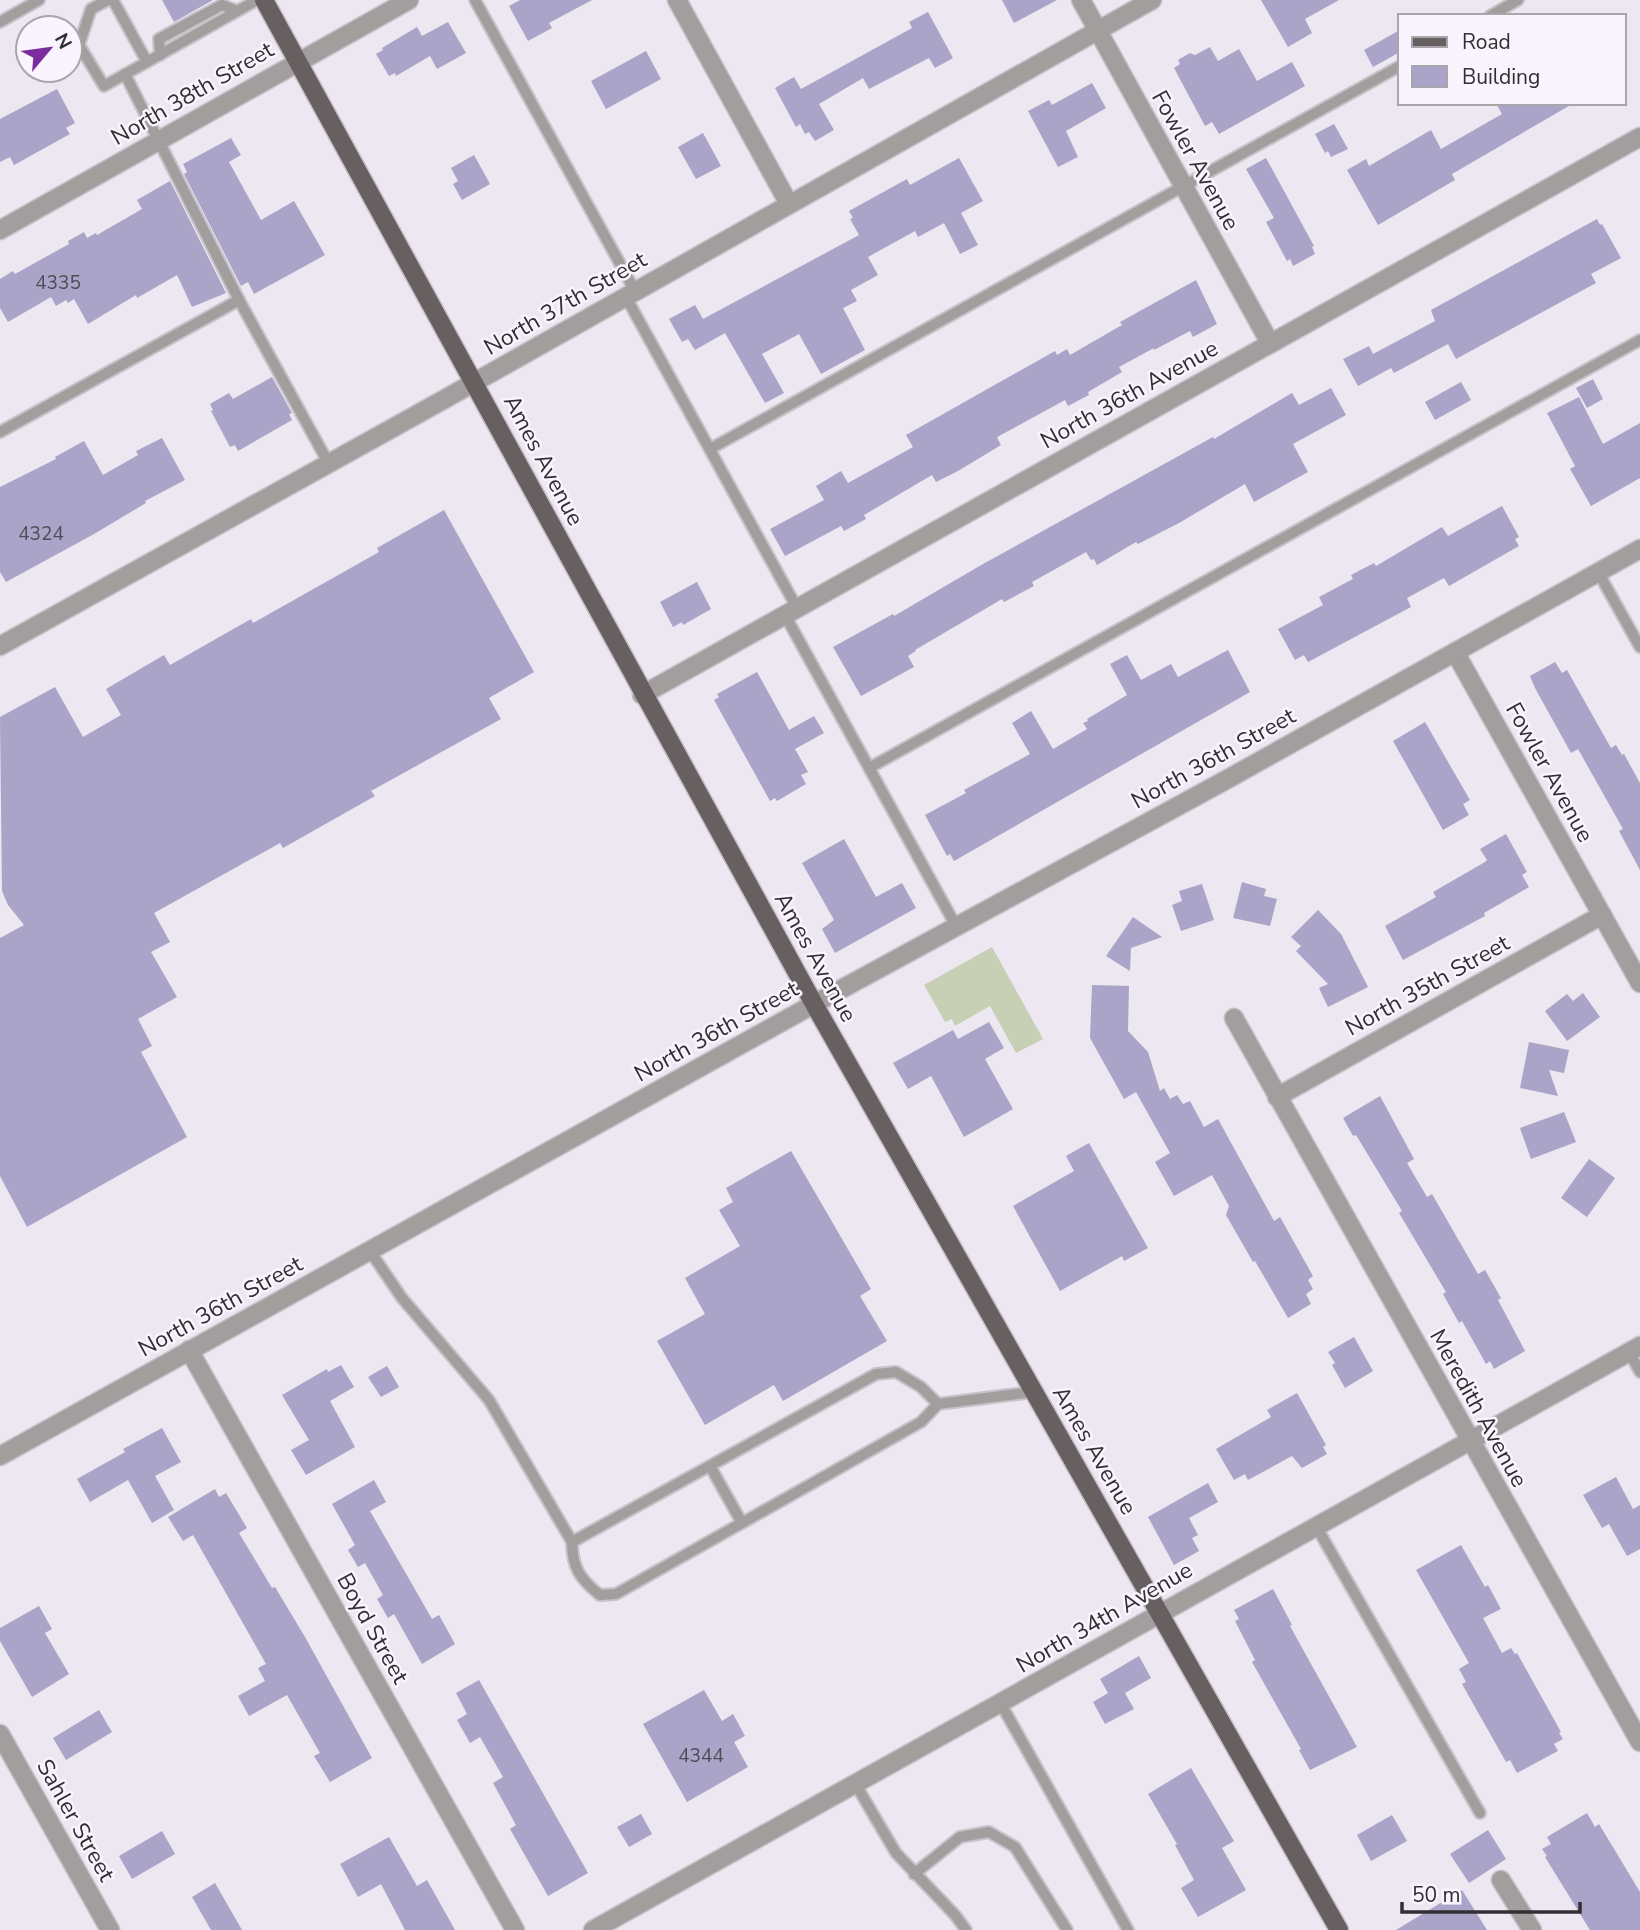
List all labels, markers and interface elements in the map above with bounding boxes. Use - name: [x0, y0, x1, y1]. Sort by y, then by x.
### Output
- north arrow: [14, 14, 84, 84]
- legend: [1398, 14, 1626, 105]
- text: Road: [1462, 28, 1511, 56]
- text: N: [48, 29, 78, 54]
- street label: North 38th Street: [105, 34, 280, 153]
- text: Building: [1462, 63, 1540, 91]
- street label: Fowler Avenue: [1144, 85, 1247, 236]
- street label: North 37th Street: [478, 244, 653, 363]
- house number: 4335: [35, 270, 81, 296]
- street label: North 36th Avenue: [1035, 333, 1224, 456]
- street label: Ames Avenue: [496, 389, 591, 531]
- house number: 4324: [18, 521, 64, 547]
- street label: Fowler Avenue: [1498, 697, 1601, 848]
- street label: North 36th Street: [1126, 700, 1302, 816]
- street label: Ames Avenue: [767, 887, 864, 1028]
- street label: North 35th Street: [1340, 927, 1516, 1043]
- street label: North 36th Street: [629, 973, 805, 1089]
- street label: North 36th Street: [133, 1248, 309, 1364]
- street label: Meredith Avenue: [1422, 1324, 1535, 1493]
- street label: Ames Avenue: [1045, 1380, 1144, 1520]
- street label: North 34th Avenue: [1011, 1554, 1198, 1681]
- street label: Boyd Street: [329, 1567, 416, 1690]
- house number: 4344: [678, 1743, 724, 1769]
- street label: Sahler Street: [29, 1754, 122, 1888]
- scale bar: [1402, 1870, 1580, 1914]
- text: 50 m: [1412, 1881, 1461, 1909]

